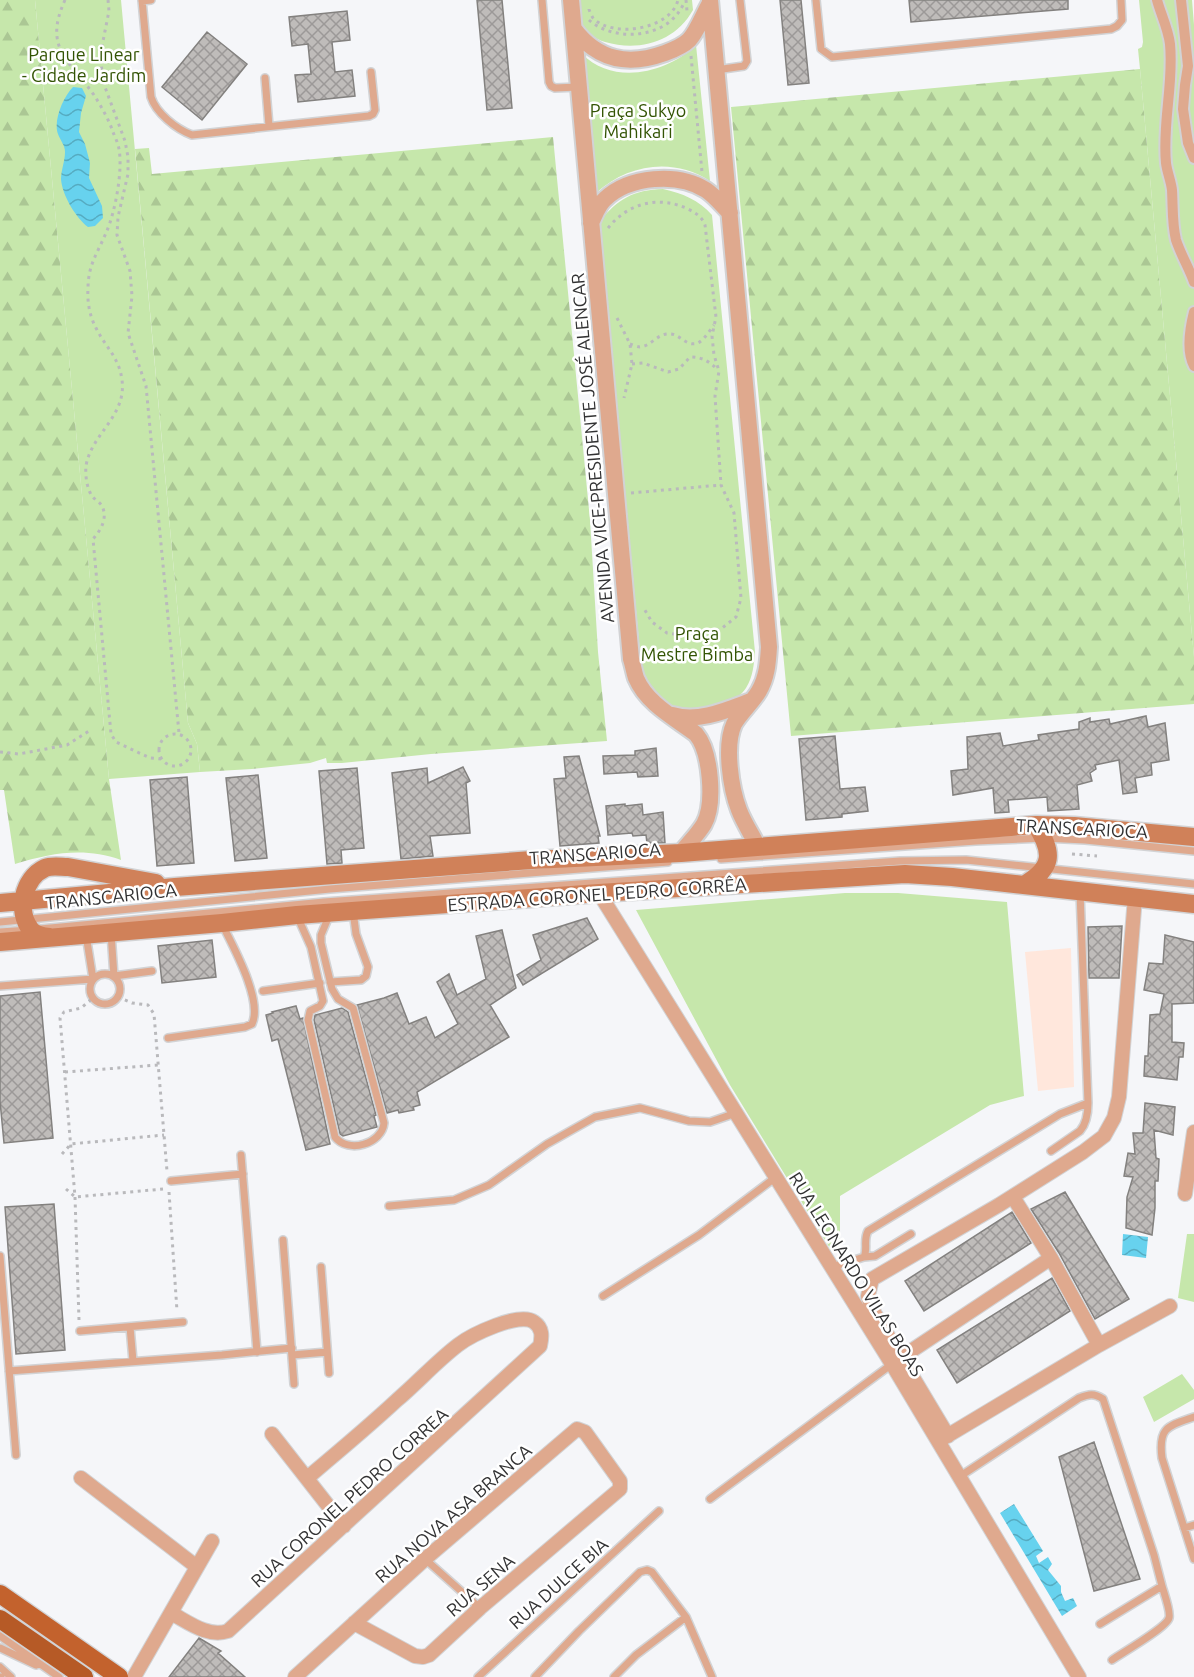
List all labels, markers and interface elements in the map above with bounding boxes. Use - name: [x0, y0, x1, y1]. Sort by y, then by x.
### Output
- park label: Parque Linear - Cidade Jardim: [22, 44, 146, 85]
- park label: Praça Sukyo Mahikari: [590, 100, 686, 141]
- street label: AVENIDA VICE-PRESIDENTE JOSÉ ALENCAR: [566, 272, 617, 624]
- park label: Praça Mestre Bimba: [641, 623, 753, 664]
- street label: TRANSCARIOCA: [1016, 815, 1149, 841]
- street label: TRANSCARIOCA: [529, 838, 662, 868]
- street label: ESTRADA CORONEL PEDRO CORRÊA: [447, 873, 747, 914]
- street label: TRANSCARIOCA: [44, 879, 178, 913]
- street label: RUA LEONARDO VILAS BOAS: [786, 1168, 928, 1380]
- street label: RUA CORONEL PEDRO CORREA: [247, 1403, 452, 1591]
- street label: RUA NOVA ASA BRANCA: [371, 1440, 535, 1586]
- street label: RUA DULCE BIA: [505, 1533, 612, 1633]
- street label: RUA SENA: [442, 1550, 518, 1620]

